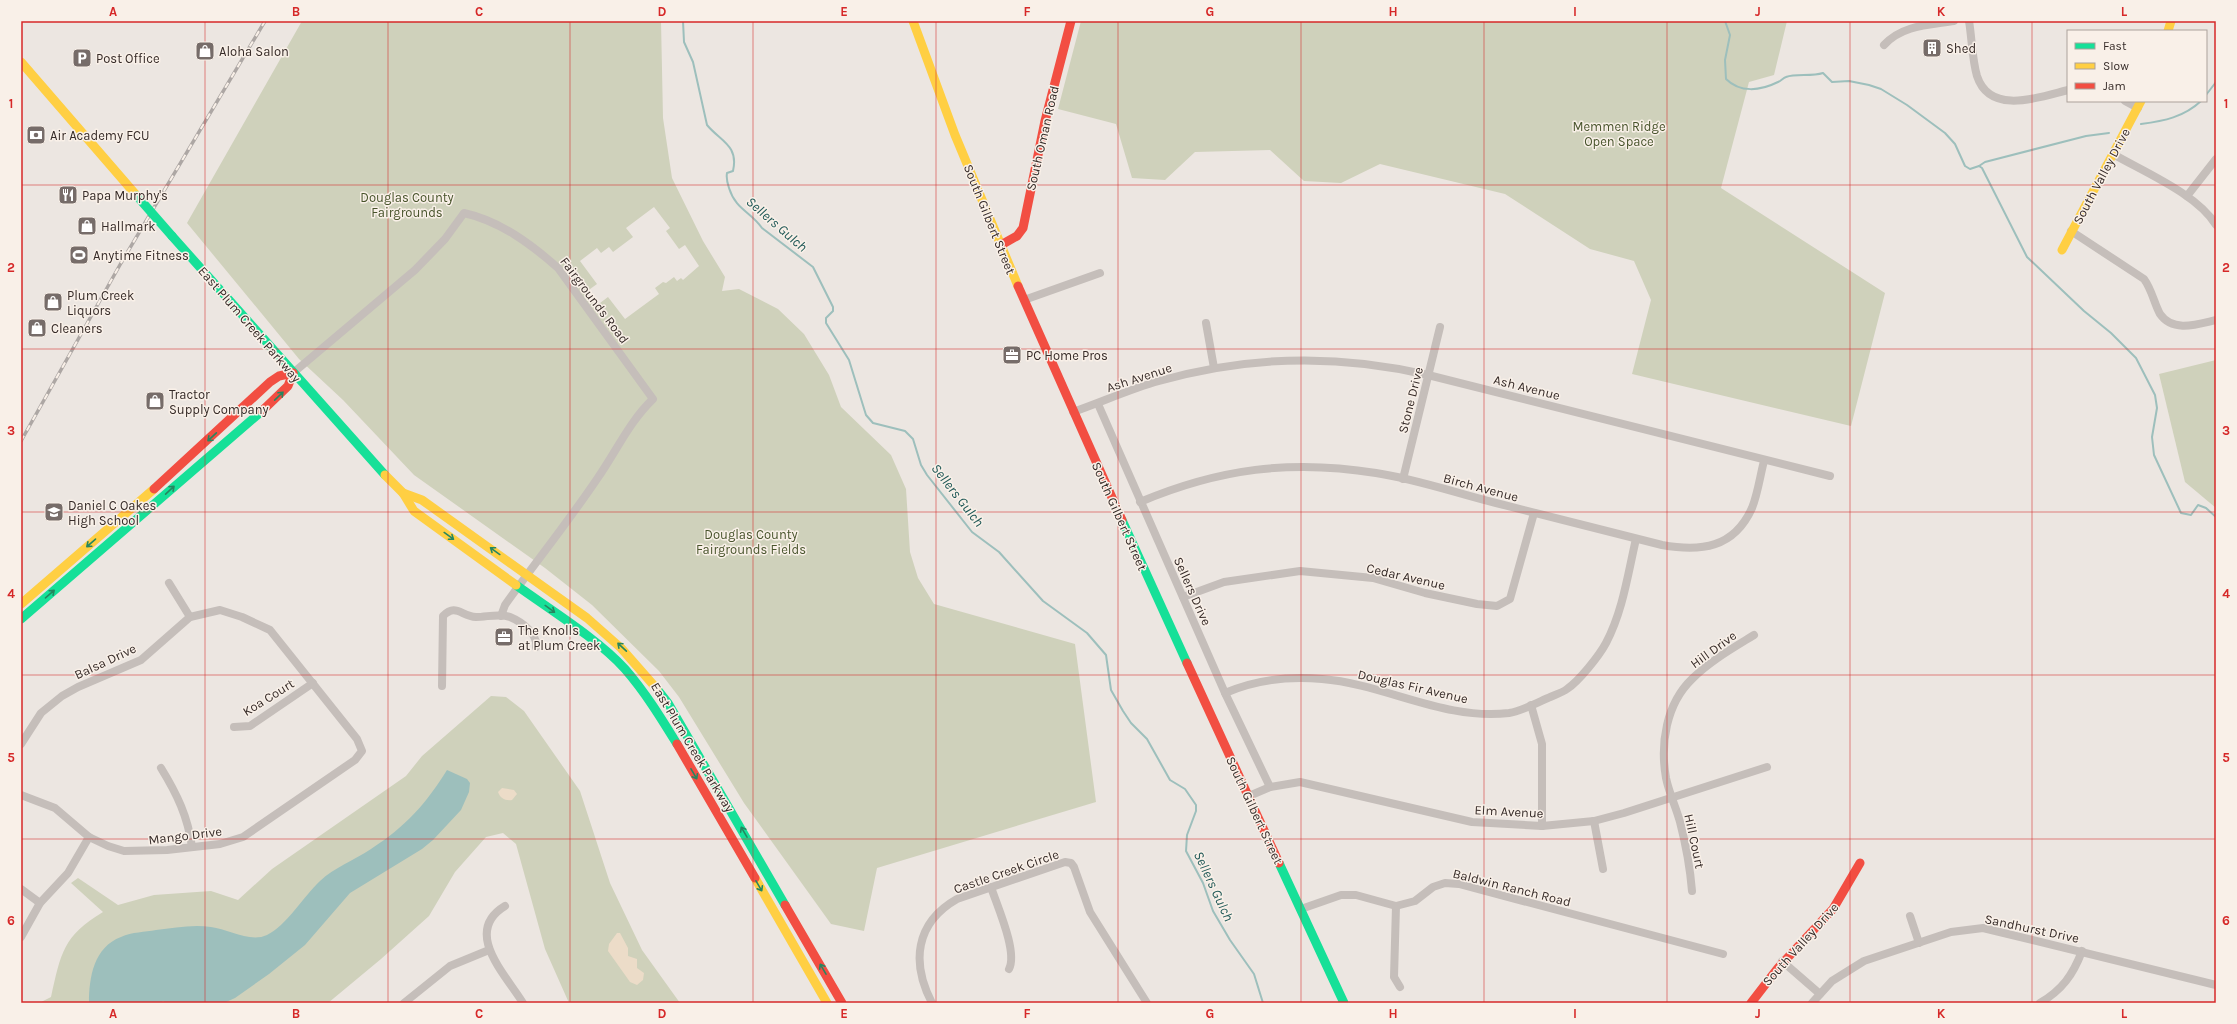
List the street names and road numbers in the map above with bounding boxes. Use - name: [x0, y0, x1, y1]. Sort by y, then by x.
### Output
- street label: South Oman Road: [1023, 84, 1062, 192]
- street label: South Valley Drive: [2070, 126, 2133, 227]
- street label: South Gilbert Street: [961, 162, 1018, 276]
- street label: Fairgrounds Road: [557, 254, 632, 347]
- street label: East Plum Creek Parkway: [195, 263, 304, 385]
- street label: Ash Avenue: [1104, 360, 1174, 395]
- street label: Stone Drive: [1395, 365, 1426, 435]
- street label: Ash Avenue: [1492, 372, 1562, 403]
- street label: South Gilbert Street: [1089, 460, 1150, 573]
- street label: Birch Avenue: [1442, 470, 1520, 505]
- street label: Sellers Drive: [1171, 555, 1214, 628]
- street label: Cedar Avenue: [1365, 560, 1447, 593]
- street label: Hill Drive: [1687, 627, 1740, 671]
- street label: Balsa Drive: [72, 641, 139, 682]
- street label: Douglas Fir Avenue: [1356, 666, 1470, 707]
- street label: Koa Court: [240, 676, 297, 719]
- street label: East Plum Creek Parkway: [648, 680, 737, 815]
- street label: South Gilbert Street: [1223, 754, 1286, 867]
- street label: Elm Avenue: [1474, 802, 1544, 821]
- street label: Hill Court: [1681, 812, 1708, 870]
- street label: Mango Drive: [147, 824, 223, 847]
- street label: Castle Creek Circle: [952, 846, 1061, 897]
- street label: Baldwin Ranch Road: [1451, 866, 1573, 909]
- street label: South Valley Drive: [1759, 900, 1842, 989]
- street label: Sandhurst Drive: [1983, 911, 2081, 946]

